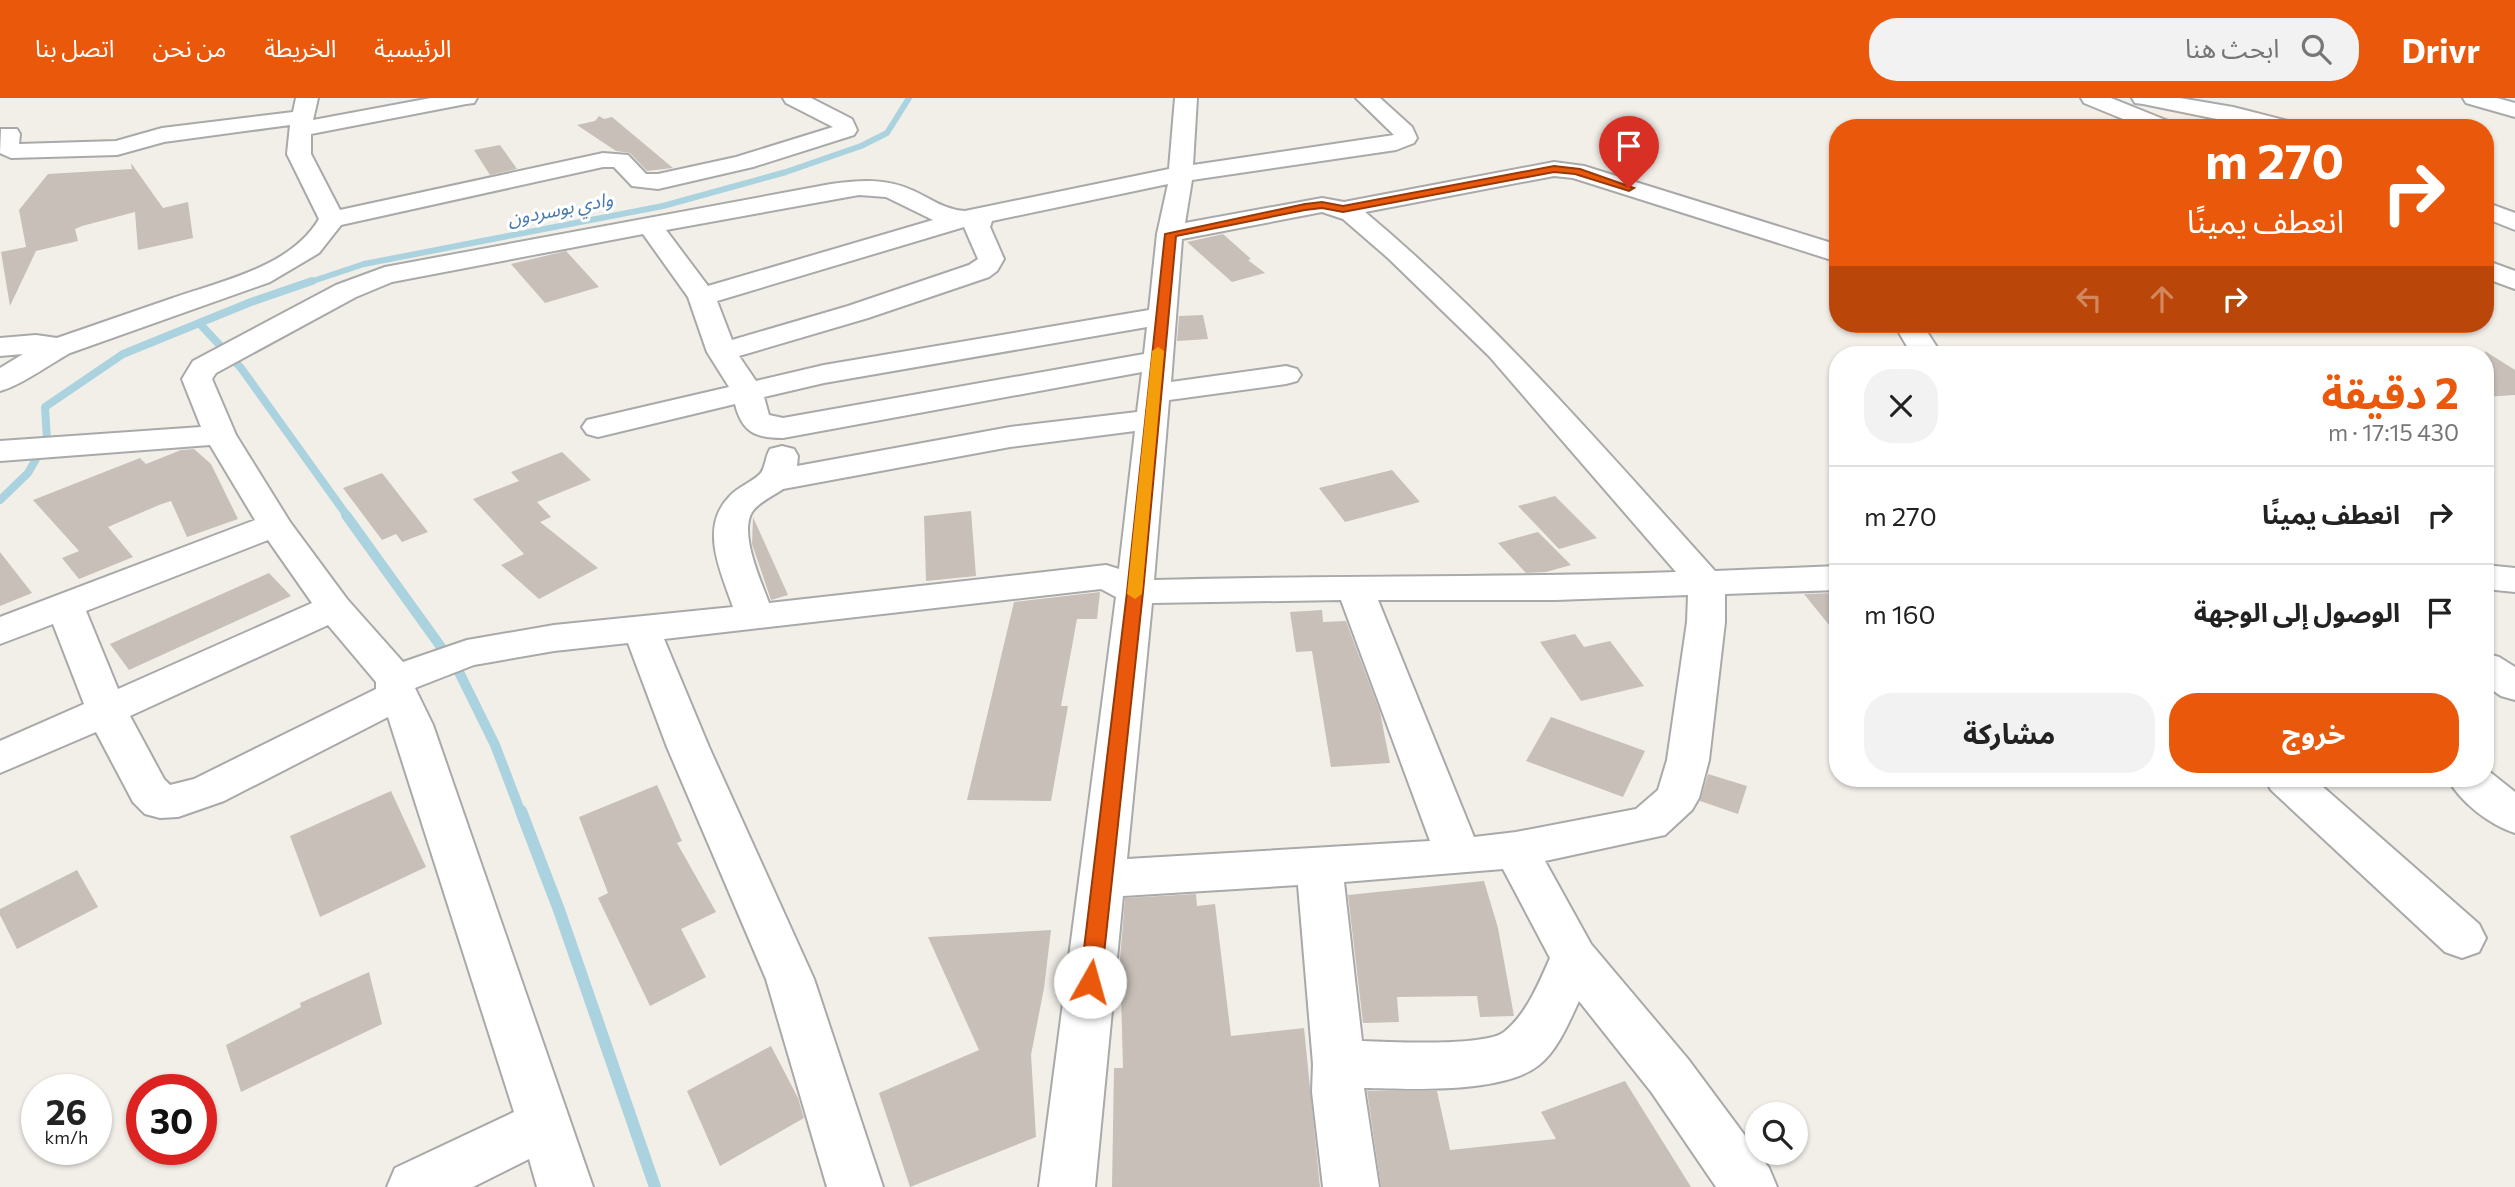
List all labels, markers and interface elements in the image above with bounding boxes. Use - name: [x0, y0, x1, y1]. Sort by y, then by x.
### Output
- search box: [1869, 18, 2359, 81]
- text: Drivr: [2401, 29, 2480, 70]
- icon: search: [2297, 30, 2335, 68]
- text: ابحث هنا: [2185, 32, 2279, 63]
- text: اتصل بنا: [35, 33, 114, 62]
- text: من نحن: [152, 33, 226, 62]
- text: الخريطة: [264, 33, 336, 62]
- text: الرئيسية: [374, 33, 452, 62]
- pin: [1599, 116, 1659, 188]
- icon: arrive: [1610, 127, 1648, 165]
- text: 270 m: [2205, 129, 2344, 189]
- icon: right: [2368, 147, 2459, 238]
- water label: وادي بوسردون: [505, 186, 616, 234]
- text: انعطف يمينًا: [2187, 200, 2344, 240]
- icon: left: [2070, 280, 2108, 318]
- icon: ahead: [2143, 280, 2181, 318]
- icon: right: [2216, 280, 2254, 318]
- text: 2 دقيقة: [2321, 366, 2459, 418]
- button: close: [1864, 369, 1938, 443]
- text: 430 m · 17:15: [2328, 418, 2459, 446]
- icon: right: [2421, 496, 2459, 534]
- text: انعطف يمينًا: [2262, 498, 2400, 529]
- text: 270 m: [1864, 500, 1937, 531]
- icon: arrive: [2421, 594, 2459, 632]
- text: الوصول إلى الوجهة: [2194, 596, 2400, 627]
- text: 160 m: [1864, 598, 1936, 629]
- button: مشاركة: [1864, 693, 2155, 773]
- button: خروج: [2169, 693, 2459, 773]
- position arrow: [1053, 945, 1127, 1019]
- speed limit sign: 30: [126, 1074, 217, 1165]
- text: 26: [46, 1089, 87, 1132]
- map controls: [1745, 1102, 1808, 1165]
- button: search: [1745, 1102, 1808, 1165]
- text: km/h: [45, 1126, 88, 1148]

